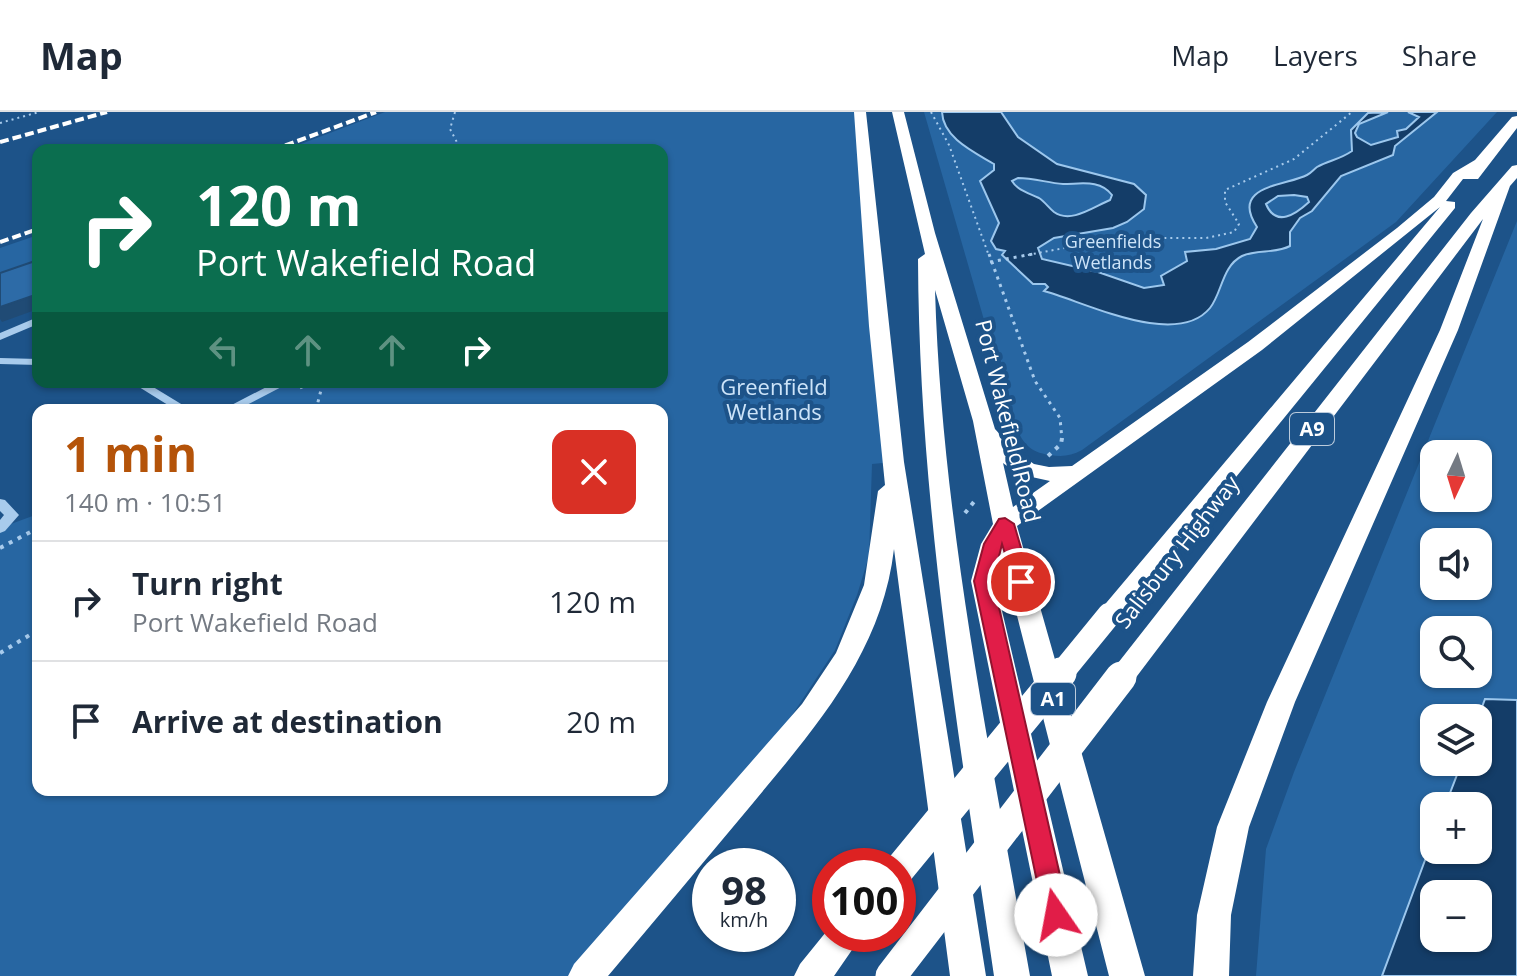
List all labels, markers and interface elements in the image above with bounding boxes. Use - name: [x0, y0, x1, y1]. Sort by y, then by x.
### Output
- text: Map: [40, 29, 123, 81]
- text: Map: [1171, 36, 1229, 74]
- text: Layers: [1273, 36, 1358, 74]
- text: Share: [1402, 36, 1477, 74]
- text: 120 m: [196, 166, 362, 242]
- icon: right: [64, 176, 168, 280]
- park label: Greenfields Wetlands: [1065, 229, 1161, 274]
- text: Port Wakefield Road: [196, 238, 536, 287]
- street label: Port Wakefield Road: [969, 316, 1049, 525]
- icon: left: [202, 328, 246, 372]
- icon: ahead: [286, 328, 330, 372]
- icon: ahead: [370, 328, 414, 372]
- icon: right: [454, 328, 498, 372]
- park label: Greenfield Wetlands: [720, 371, 828, 426]
- road number: A9: [1290, 413, 1334, 445]
- text: 1 min: [64, 421, 197, 486]
- button: close: [552, 430, 636, 514]
- north arrow: [1420, 440, 1492, 512]
- map controls: [1420, 440, 1492, 952]
- street label: Salisbury Highway: [1107, 468, 1246, 634]
- text: 140 m · 10:51: [64, 484, 226, 520]
- button: sound: [1420, 528, 1492, 600]
- pin: [987, 548, 1055, 616]
- icon: arrive: [999, 560, 1043, 604]
- text: Turn right: [132, 563, 283, 604]
- icon: right: [64, 579, 108, 623]
- text: 120 m: [549, 581, 636, 622]
- text: Port Wakefield Road: [132, 604, 378, 640]
- button: search: [1420, 616, 1492, 688]
- road number: A1: [1031, 683, 1075, 715]
- icon: arrive: [64, 699, 108, 743]
- text: Arrive at destination: [132, 701, 443, 742]
- text: 20 m: [566, 701, 636, 742]
- button: layers: [1420, 704, 1492, 776]
- button: +: [1420, 792, 1492, 864]
- speed limit sign: 100: [812, 848, 916, 952]
- text: 98: [721, 862, 767, 917]
- position arrow: [1014, 873, 1098, 957]
- button: −: [1420, 880, 1492, 952]
- text: km/h: [720, 906, 768, 933]

